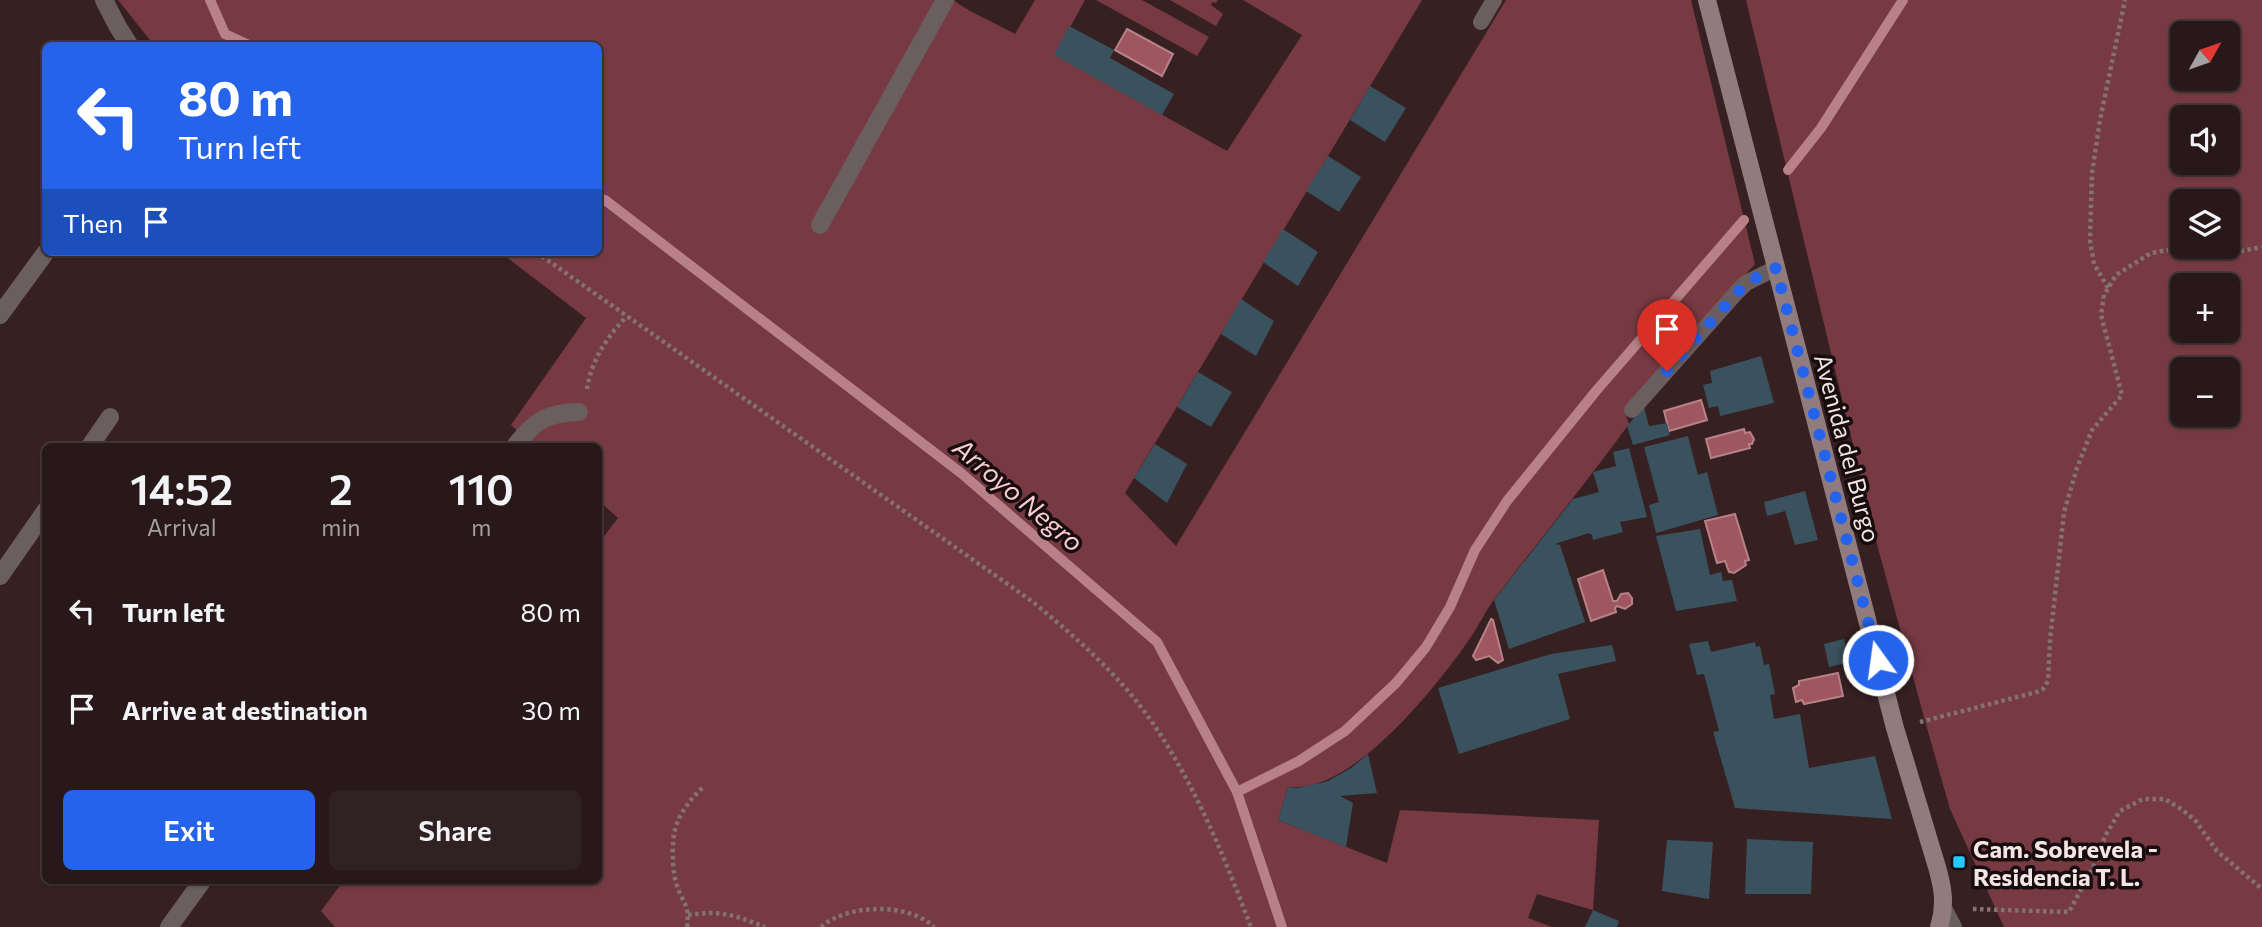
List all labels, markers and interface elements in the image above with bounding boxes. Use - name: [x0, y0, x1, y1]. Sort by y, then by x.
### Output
- north arrow: [2170, 21, 2240, 91]
- map controls: [2170, 21, 2240, 427]
- text: 80 m: [178, 66, 293, 126]
- icon: left: [63, 70, 154, 161]
- button: sound: [2170, 105, 2240, 175]
- text: Turn left: [178, 126, 302, 166]
- button: layers: [2170, 189, 2240, 259]
- icon: arrive: [137, 203, 175, 241]
- text: Then: [63, 207, 123, 238]
- button: +: [2170, 273, 2240, 343]
- pin: [1637, 299, 1697, 371]
- icon: arrive: [1648, 310, 1686, 348]
- street label: Avenida del Burgo: [1809, 351, 1887, 545]
- button: −: [2170, 357, 2240, 427]
- water label: Arroyo Negro: [947, 430, 1090, 557]
- text: 14:52: [130, 462, 233, 514]
- text: 2: [329, 462, 353, 514]
- text: 110: [449, 462, 514, 514]
- text: Arrival: [147, 513, 216, 541]
- text: min: [321, 513, 361, 541]
- text: m: [471, 513, 491, 541]
- icon: left: [63, 592, 101, 630]
- text: Turn left: [122, 596, 225, 627]
- text: 80 m: [521, 596, 581, 627]
- position arrow: [1841, 623, 1915, 697]
- icon: arrive: [63, 690, 101, 728]
- text: Arrive at destination: [122, 694, 368, 725]
- text: 30 m: [522, 694, 581, 725]
- button: Exit: [63, 790, 315, 870]
- button: Share: [329, 790, 581, 870]
- place label: Cam. Sobrevela - Residencia T. L.: [1973, 834, 2158, 891]
- marker: Cam. Sobrevela - Residencia T. L.: [1951, 854, 1967, 870]

